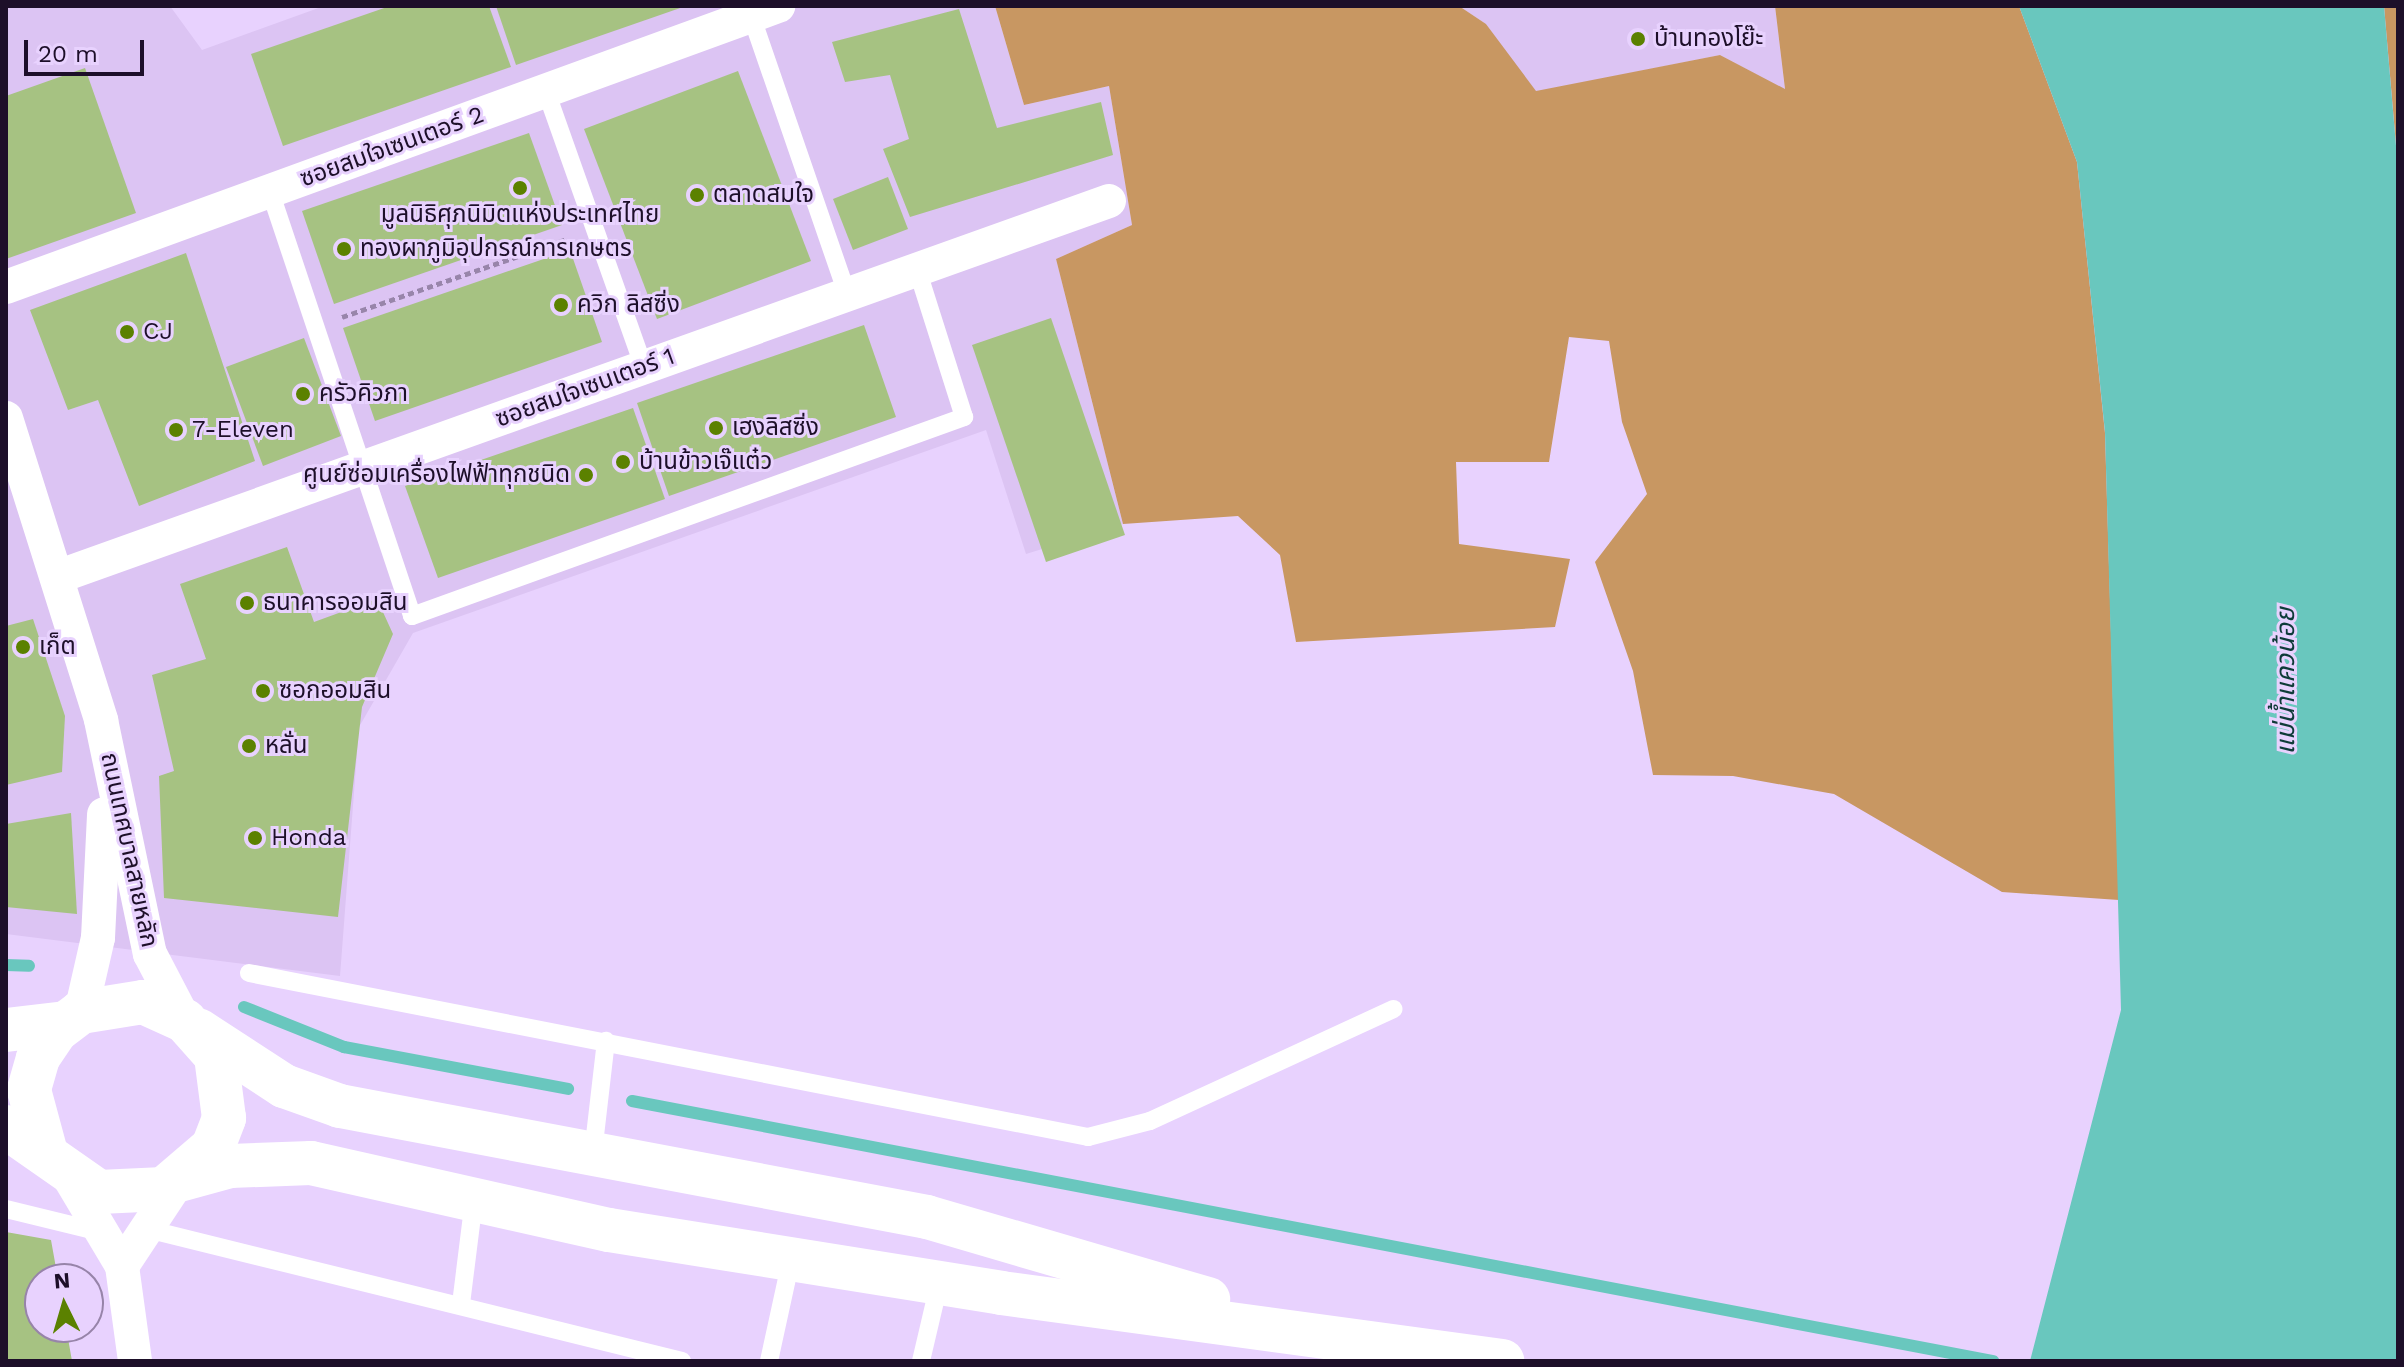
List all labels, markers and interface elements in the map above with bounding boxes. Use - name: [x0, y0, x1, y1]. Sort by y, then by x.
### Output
- scale bar: [28, 24, 148, 74]
- place label: บ้านทองโย๊ะ: [1654, 25, 1763, 53]
- marker: บ้านทองโย๊ะ: [1629, 30, 1647, 48]
- text: 20 m: [38, 40, 98, 68]
- street label: ซอยสมใจเซนเตอร์ 2: [296, 100, 488, 194]
- marker: มูลนิธิศุภนิมิตแห่งประเทศไทย: [511, 179, 529, 197]
- place label: ตลาดสมใจ: [713, 181, 814, 209]
- marker: ตลาดสมใจ: [688, 186, 706, 204]
- place label: มูลนิธิศุภนิมิตแห่งประเทศไทย: [381, 201, 659, 229]
- place label: ทองผาภูมิอุปกรณ์การเกษตร: [360, 235, 632, 263]
- marker: ทองผาภูมิอุปกรณ์การเกษตร: [335, 240, 353, 258]
- place label: ควิก ลิสซิ่ง: [577, 291, 680, 319]
- marker: ควิก ลิสซิ่ง: [552, 296, 570, 314]
- place label: CJ: [143, 318, 173, 346]
- marker: CJ: [118, 323, 136, 341]
- street label: ซอยสมใจเซนเตอร์ 1: [491, 342, 679, 434]
- place label: ครัวคิวภา: [319, 380, 408, 408]
- marker: ครัวคิวภา: [294, 385, 312, 403]
- place label: เฮงลิสซิ่ง: [732, 414, 819, 442]
- place label: 7-Eleven: [192, 416, 294, 444]
- marker: เฮงลิสซิ่ง: [707, 419, 725, 437]
- marker: 7-Eleven: [167, 421, 185, 439]
- place label: บ้านข้าวเจ๊แต๋ว: [639, 448, 772, 476]
- marker: บ้านข้าวเจ๊แต๋ว: [614, 453, 632, 471]
- place label: ศูนย์ซ่อมเครื่องไฟฟ้าทุกชนิด: [303, 461, 570, 489]
- marker: ศูนย์ซ่อมเครื่องไฟฟ้าทุกชนิด: [577, 466, 595, 484]
- place label: ธนาคารออมสิน: [263, 589, 407, 617]
- marker: ธนาคารออมสิน: [238, 594, 256, 612]
- water label: แม่น้ำแควน้อย: [2270, 608, 2302, 754]
- place label: เก็ต: [39, 633, 76, 661]
- marker: เก็ต: [14, 638, 32, 656]
- place label: ซอกออมสิน: [279, 677, 391, 705]
- marker: ซอกออมสิน: [254, 682, 272, 700]
- place label: หลั่น: [265, 732, 308, 760]
- marker: หลั่น: [240, 737, 258, 755]
- street label: ถนนเทศบาลสายหลัก: [94, 750, 164, 950]
- place label: Honda: [271, 824, 346, 852]
- marker: Honda: [246, 829, 264, 847]
- north arrow: [24, 1263, 104, 1343]
- text: N: [53, 1267, 71, 1294]

